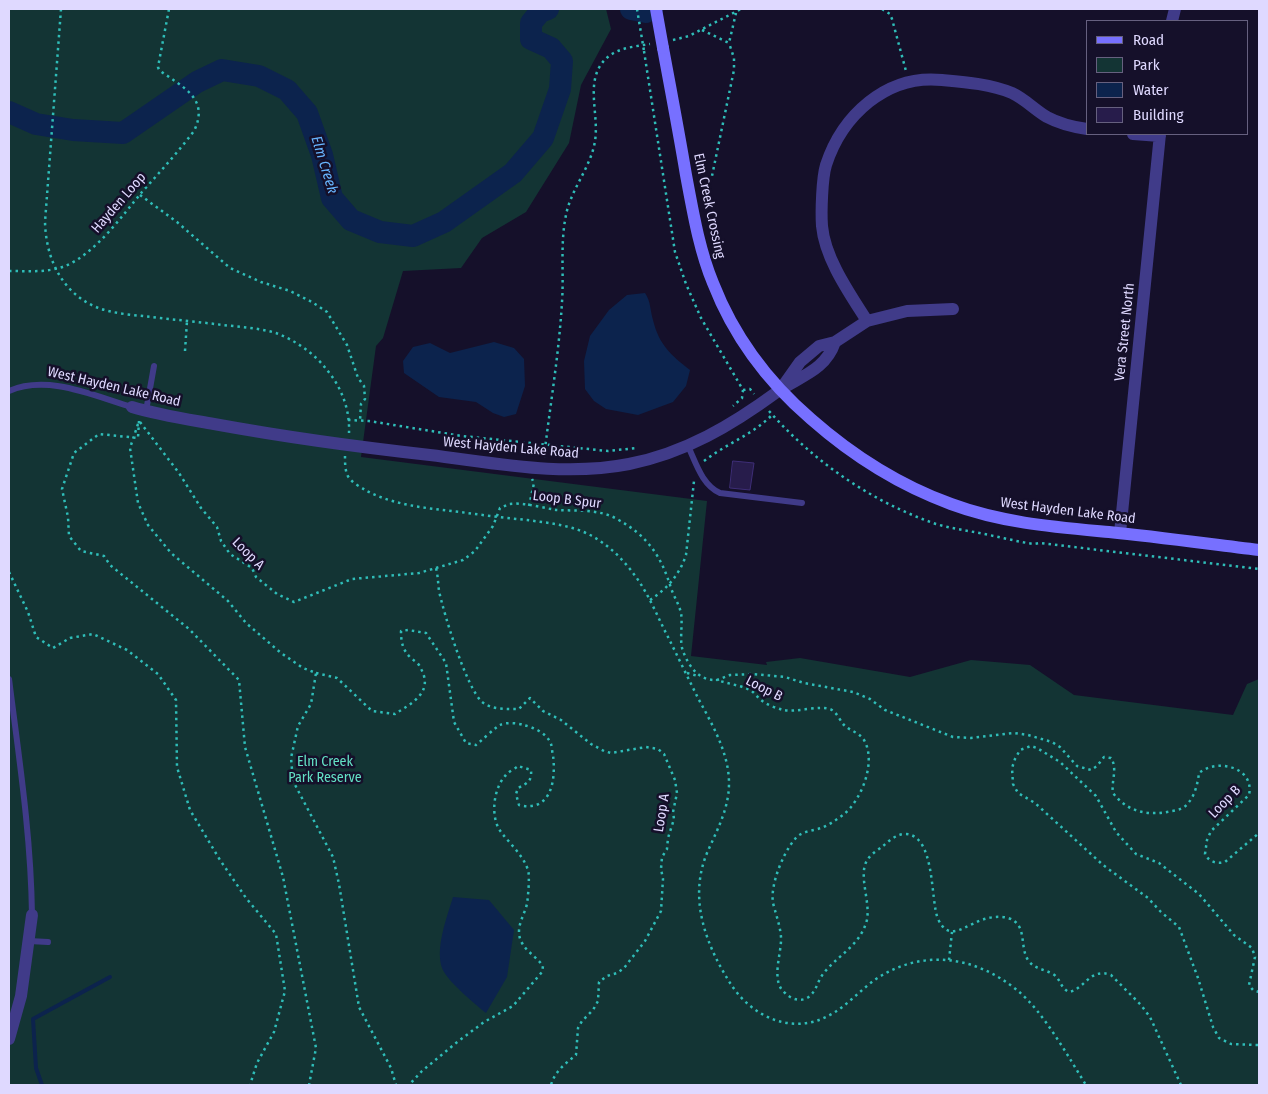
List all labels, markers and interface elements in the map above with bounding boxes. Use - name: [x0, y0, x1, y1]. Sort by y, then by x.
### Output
- legend: [1086, 20, 1248, 135]
- text: Road: [1133, 31, 1164, 49]
- text: Park: [1133, 56, 1160, 74]
- text: Water: [1133, 81, 1168, 99]
- text: Building: [1133, 106, 1184, 124]
- water label: Elm Creek: [307, 134, 341, 196]
- street label: Elm Creek Crossing: [690, 152, 728, 260]
- street label: Hayden Loop: [88, 169, 150, 237]
- street label: Vera Street North: [1111, 282, 1139, 382]
- street label: West Hayden Lake Road: [46, 364, 182, 410]
- street label: West Hayden Lake Road: [442, 434, 580, 462]
- street label: Loop B Spur: [532, 487, 602, 513]
- street label: West Hayden Lake Road: [999, 494, 1137, 528]
- street label: Loop A: [228, 534, 268, 574]
- street label: Loop B: [743, 673, 785, 705]
- park label: Elm Creek Park Reserve: [288, 754, 362, 786]
- street label: Loop B: [1205, 782, 1245, 822]
- street label: Loop A: [651, 793, 673, 833]

